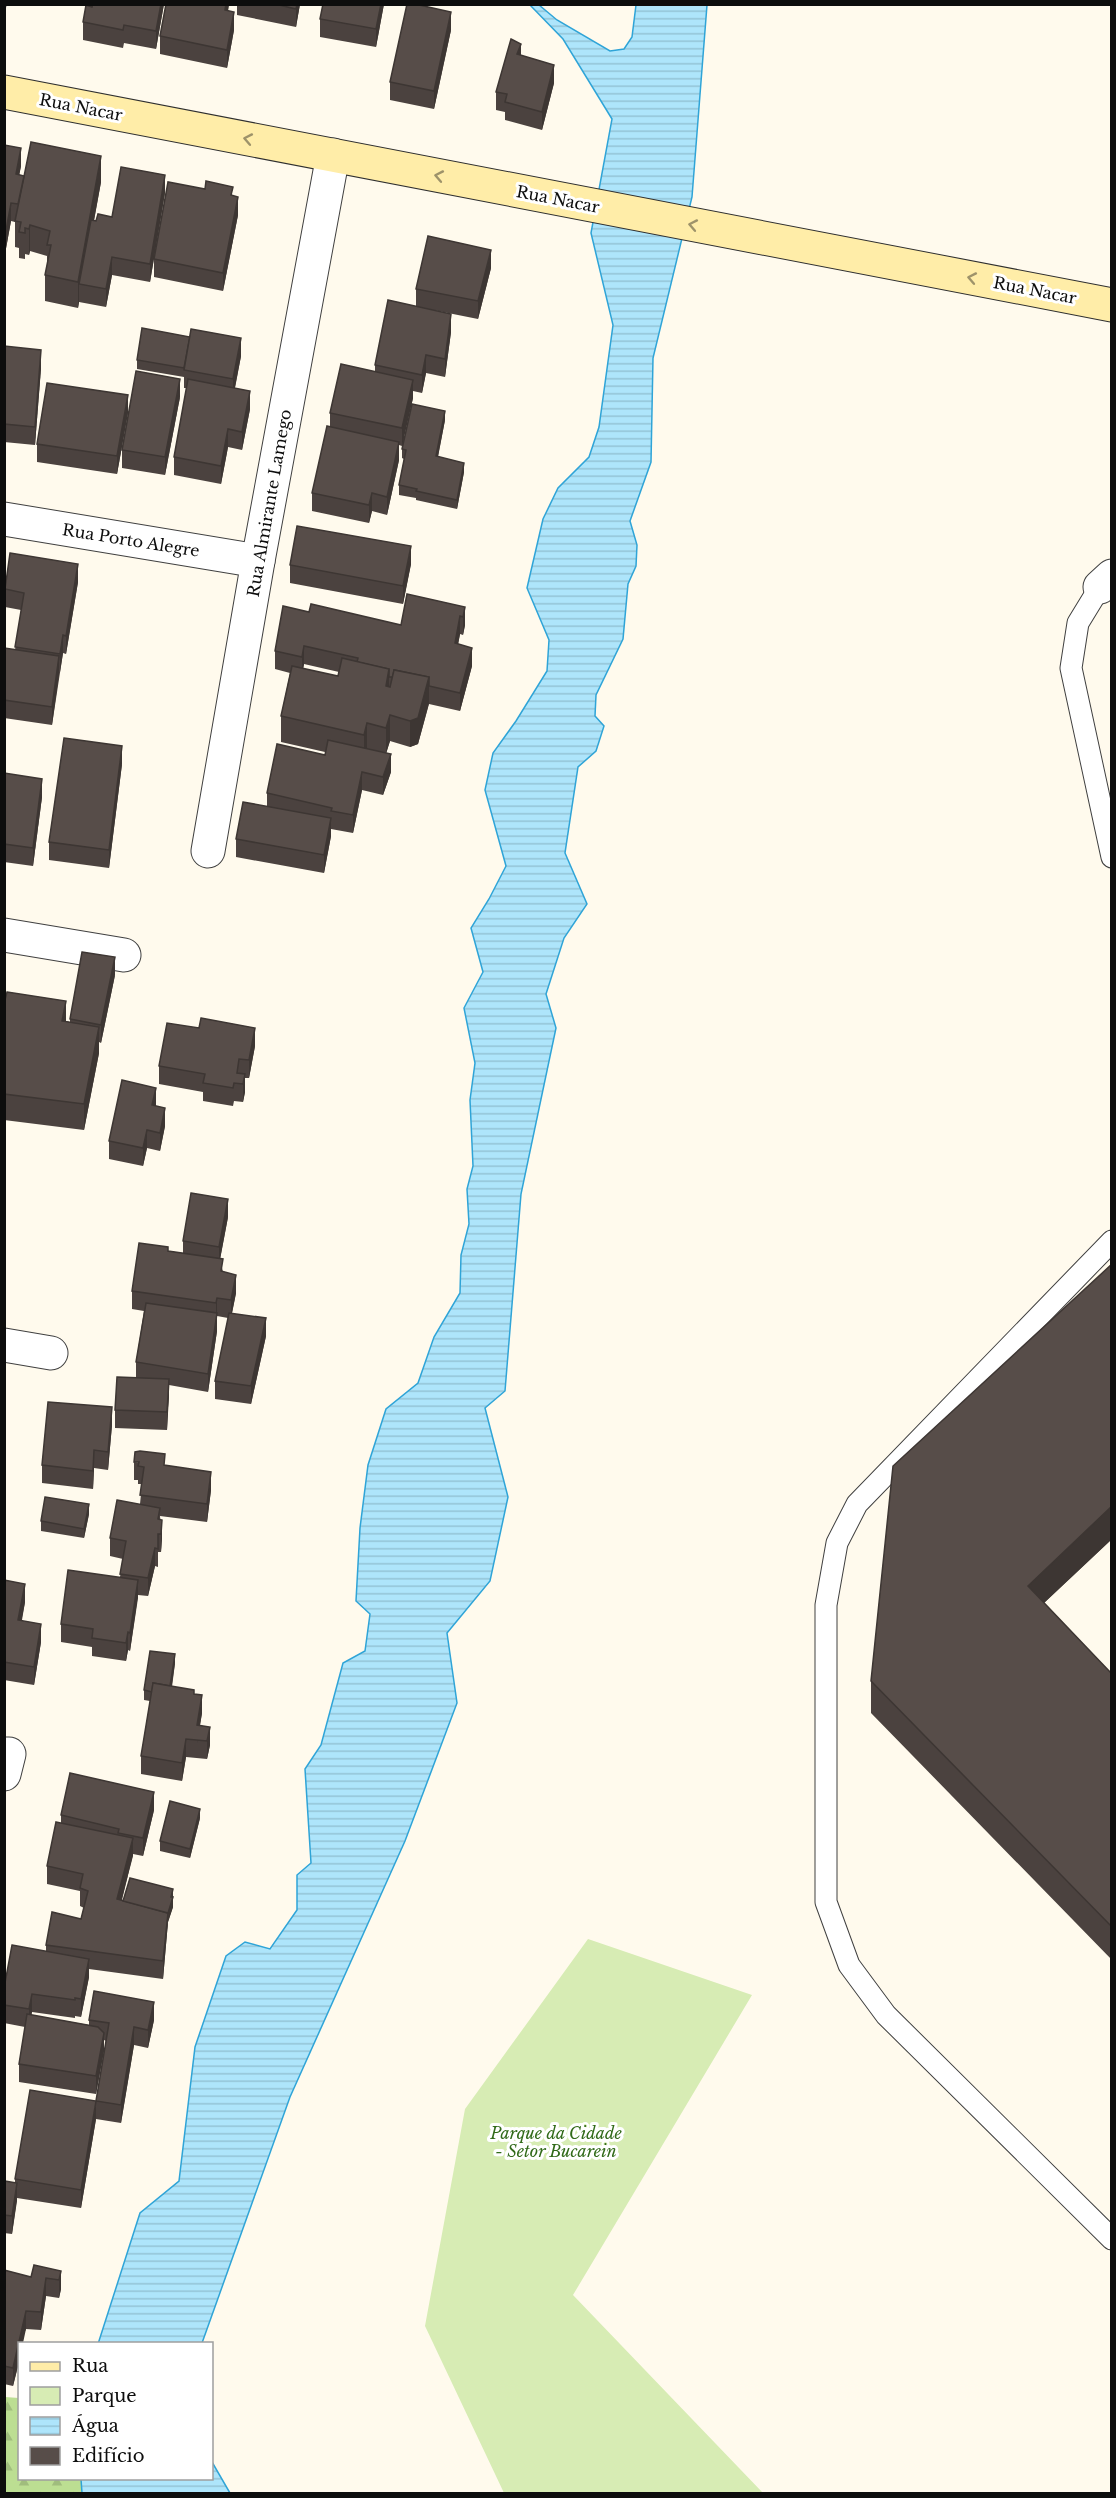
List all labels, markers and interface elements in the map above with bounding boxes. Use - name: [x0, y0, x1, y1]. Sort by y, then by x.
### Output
- street label: Rua Nacar: [38, 89, 125, 125]
- one-way arrow: [243, 133, 253, 146]
- one-way arrow: [435, 170, 445, 183]
- street label: Rua Nacar: [515, 181, 602, 217]
- one-way arrow: [688, 219, 697, 231]
- one-way arrow: [967, 272, 977, 285]
- street label: Rua Nacar: [992, 272, 1079, 308]
- street label: Rua Almirante Lamego: [243, 408, 295, 598]
- street label: Rua Porto Alegre: [61, 519, 201, 561]
- park label: Parque da Cidade - Setor Bucarein: [489, 2123, 623, 2161]
- legend: [18, 2342, 213, 2480]
- text: Rua: [72, 2355, 108, 2377]
- text: Parque: [72, 2385, 137, 2407]
- text: Água: [71, 2414, 119, 2437]
- text: Edifício: [72, 2445, 145, 2467]

